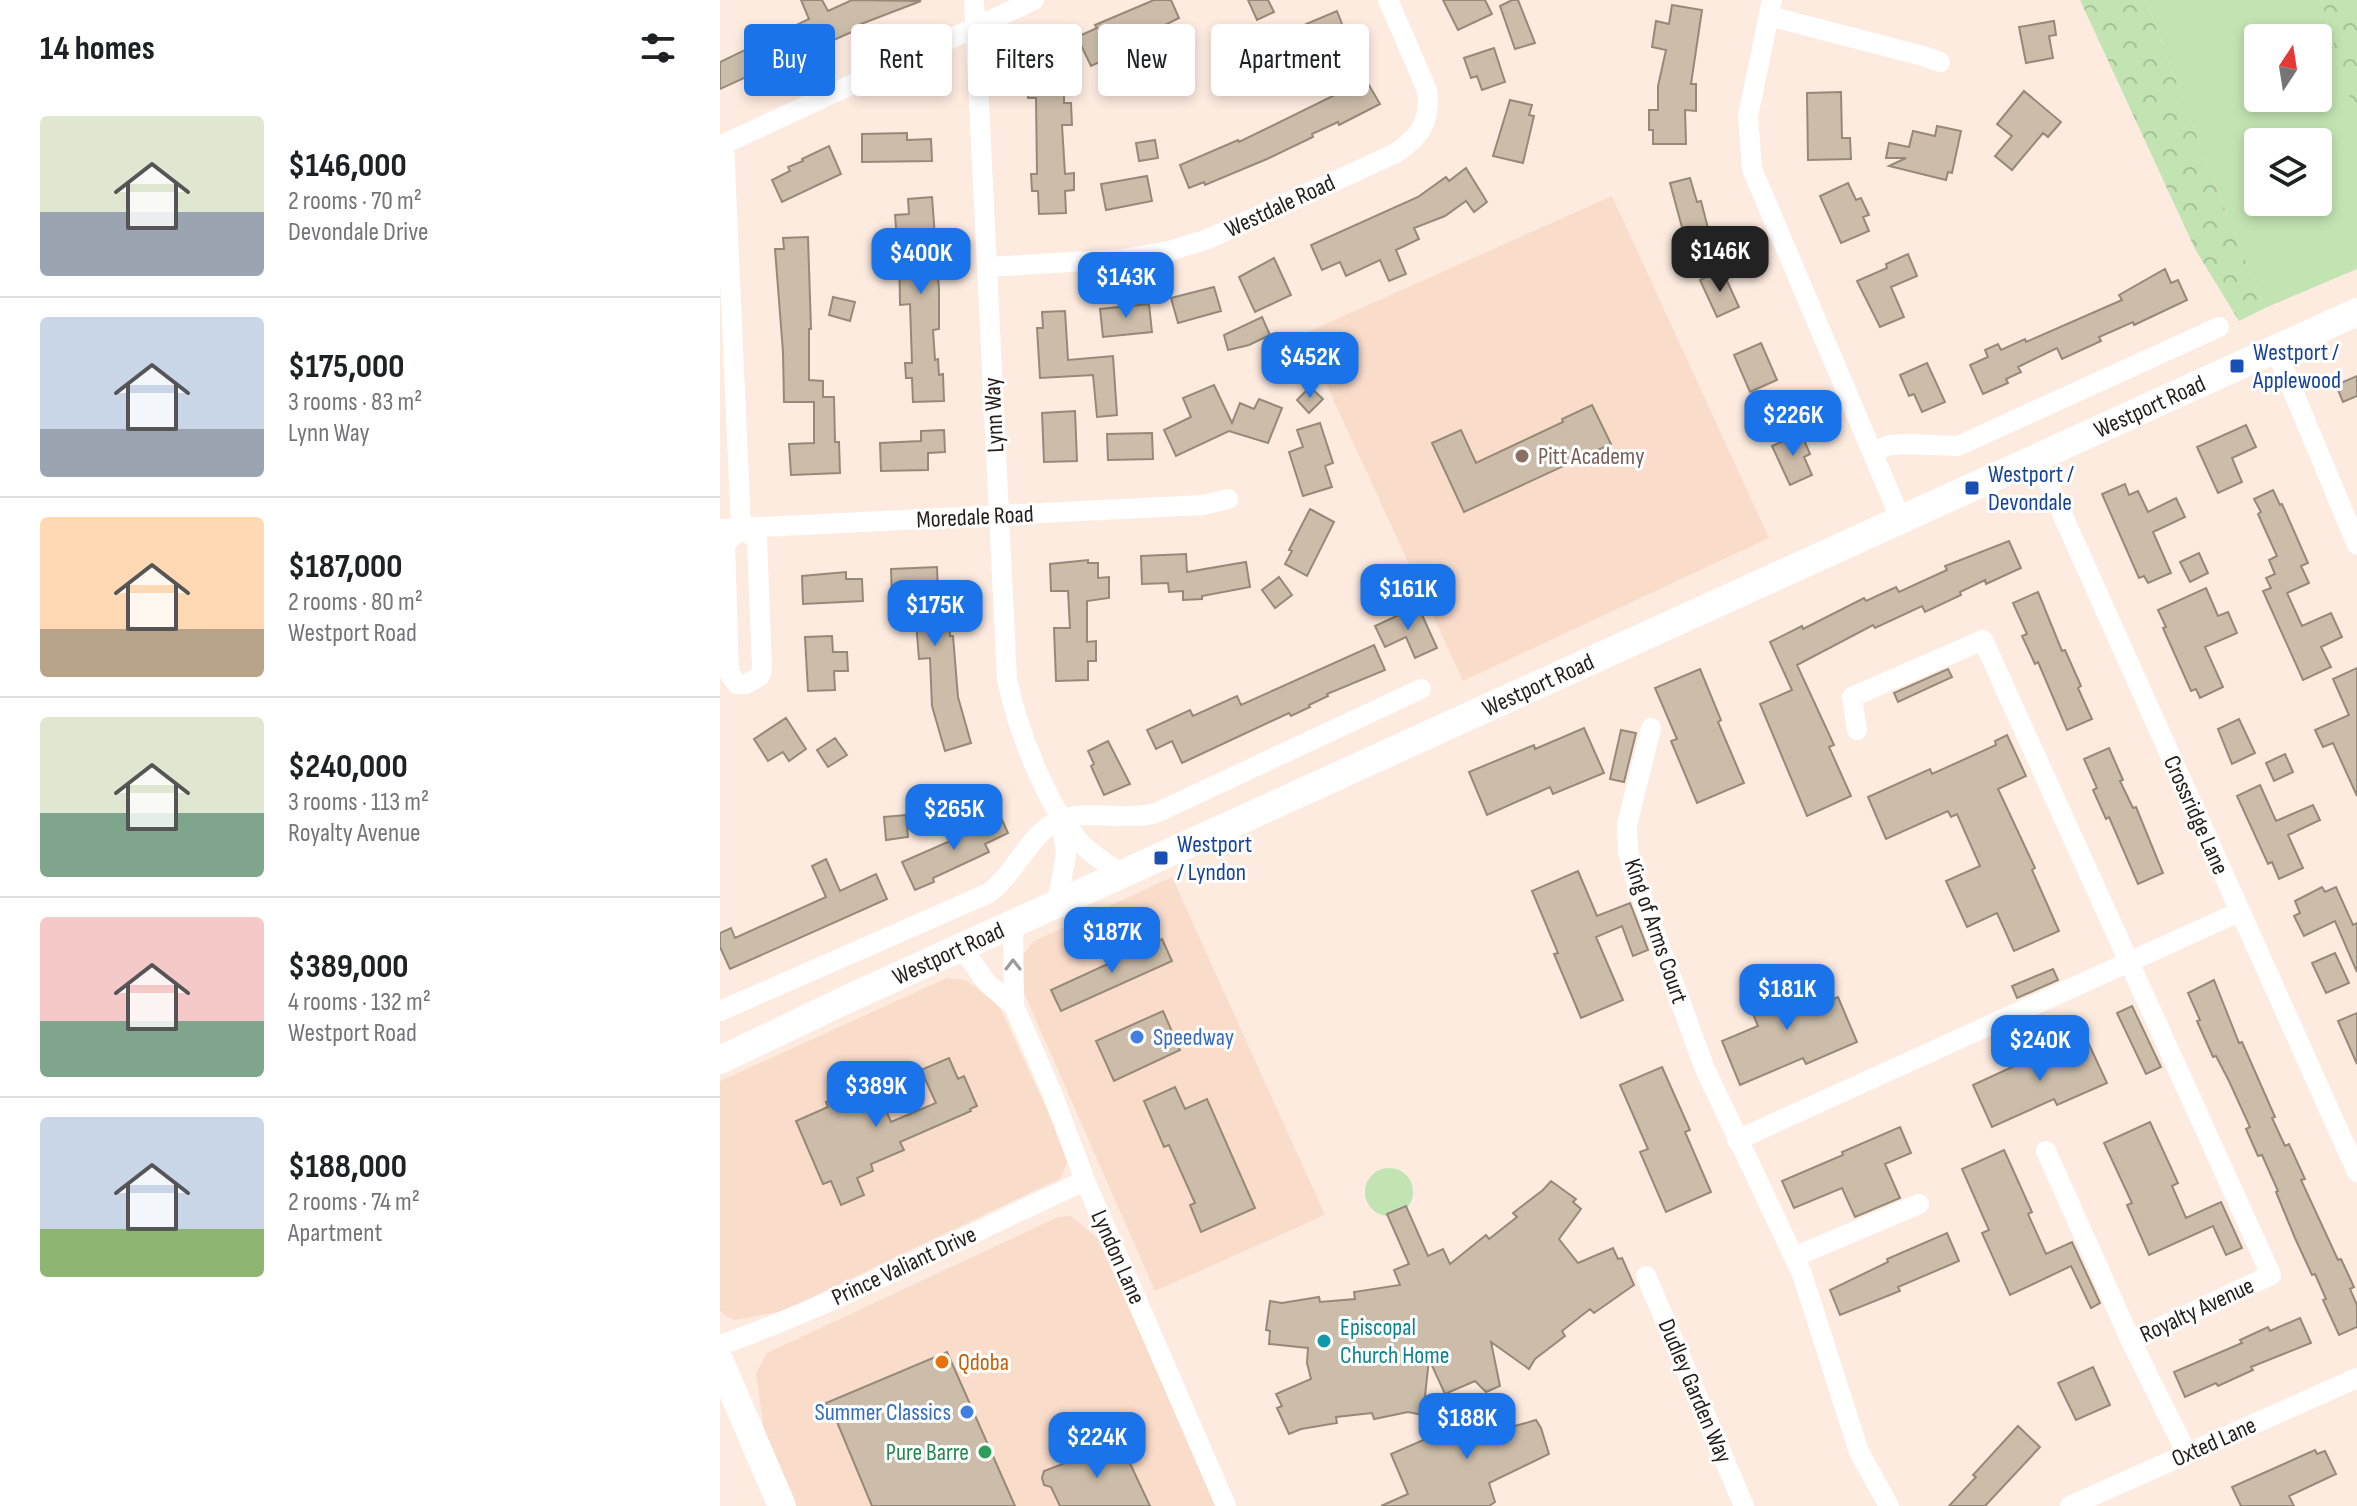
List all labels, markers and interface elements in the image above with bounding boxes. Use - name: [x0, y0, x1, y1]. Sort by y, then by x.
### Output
- chip: Buy: [744, 24, 835, 96]
- chip: Rent: [851, 24, 952, 96]
- chip: Filters: [968, 24, 1082, 96]
- chip: New: [1098, 24, 1195, 96]
- chip: Apartment: [1211, 24, 1369, 96]
- north arrow: [2244, 24, 2332, 112]
- map controls: [2244, 24, 2332, 216]
- icon: filters: [636, 26, 680, 70]
- text: 14 homes: [40, 28, 155, 69]
- button: layers: [2244, 128, 2332, 216]
- text: $146,000: [288, 145, 407, 186]
- icon: home: [104, 148, 200, 244]
- street label: Westdale Road: [1220, 168, 1340, 244]
- text: 2 rooms · 70 m²: [288, 186, 422, 217]
- text: Devondale Drive: [288, 217, 429, 248]
- pin: $146K: [1664, 226, 1776, 294]
- pin: $400K: [865, 228, 977, 296]
- text: $146K: [1690, 236, 1750, 267]
- text: $400K: [890, 238, 952, 269]
- pin: $143K: [1070, 252, 1182, 320]
- text: $143K: [1096, 262, 1156, 293]
- pin: $452K: [1254, 332, 1366, 400]
- place label: Westport / Applewood: [2252, 338, 2341, 395]
- text: $452K: [1279, 342, 1341, 373]
- text: $175,000: [288, 346, 404, 387]
- icon: home: [104, 349, 200, 445]
- marker: Westport / Applewood: [2228, 357, 2246, 375]
- street label: Westport Road: [2089, 369, 2210, 444]
- street label: Lynn Way: [978, 377, 1010, 453]
- text: 3 rooms · 83 m²: [288, 387, 422, 418]
- pin: $226K: [1737, 390, 1849, 458]
- text: $226K: [1762, 400, 1824, 431]
- text: Lynn Way: [288, 418, 370, 449]
- place label: Pitt Academy: [1538, 442, 1644, 471]
- marker: Pitt Academy: [1513, 447, 1531, 465]
- place label: Westport / Devondale: [1988, 460, 2074, 517]
- marker: Westport / Devondale: [1963, 479, 1981, 497]
- street label: Moredale Road: [916, 499, 1034, 535]
- text: $187,000: [288, 546, 402, 587]
- icon: home: [104, 549, 200, 645]
- pin: $161K: [1352, 564, 1464, 632]
- text: $161K: [1378, 574, 1438, 605]
- pin: $175K: [879, 580, 991, 648]
- text: 2 rooms · 80 m²: [288, 587, 423, 618]
- text: $175K: [906, 590, 964, 621]
- text: Westport Road: [288, 618, 417, 649]
- street label: Westport Road: [1478, 647, 1598, 723]
- text: $240,000: [288, 746, 408, 787]
- icon: home: [104, 749, 200, 845]
- street label: Crossridge Lane: [2157, 751, 2235, 879]
- pin: $265K: [898, 784, 1010, 852]
- text: 3 rooms · 113 m²: [288, 787, 429, 818]
- text: $265K: [923, 794, 985, 825]
- text: Royalty Avenue: [288, 818, 421, 849]
- place label: Westport / Lyndon: [1177, 830, 1252, 887]
- marker: Westport / Lyndon: [1152, 849, 1170, 867]
- street label: King of Arms Court: [1618, 855, 1694, 1007]
- pin: $187K: [1056, 907, 1168, 975]
- street label: Westport Road: [888, 915, 1008, 991]
- text: $187K: [1082, 917, 1142, 948]
- text: $389,000: [288, 946, 409, 987]
- icon: home: [104, 949, 200, 1045]
- one-way arrow: [1004, 958, 1022, 971]
- pin: $181K: [1731, 964, 1843, 1032]
- text: $181K: [1757, 974, 1817, 1005]
- text: 4 rooms · 132 m²: [288, 987, 431, 1018]
- pin: $240K: [1984, 1015, 2096, 1083]
- text: Westport Road: [288, 1018, 417, 1049]
- place label: Speedway: [1153, 1023, 1234, 1052]
- text: $240K: [2009, 1025, 2071, 1056]
- marker: Speedway: [1128, 1028, 1146, 1046]
- pin: $389K: [820, 1061, 932, 1129]
- text: $389K: [845, 1071, 907, 1102]
- text: $188,000: [288, 1146, 407, 1187]
- icon: home: [104, 1149, 200, 1245]
- text: 2 rooms · 74 m²: [288, 1187, 420, 1218]
- street label: Lyndon Lane: [1084, 1205, 1152, 1309]
- text: Apartment: [288, 1218, 382, 1249]
- street label: Prince Valiant Drive: [827, 1220, 981, 1312]
- street label: Royalty Avenue: [2135, 1271, 2259, 1349]
- place label: Episcopal Church Home: [1340, 1313, 1449, 1370]
- street label: Dudley Garden Way: [1652, 1315, 1738, 1467]
- marker: Episcopal Church Home: [1315, 1332, 1333, 1350]
- place label: Qdoba: [958, 1348, 1009, 1377]
- marker: Qdoba: [933, 1353, 951, 1371]
- pin: $188K: [1411, 1393, 1523, 1461]
- place label: Summer Classics: [815, 1398, 951, 1427]
- marker: Summer Classics: [958, 1403, 976, 1421]
- text: $188K: [1437, 1403, 1497, 1434]
- street label: Oxted Lane: [2167, 1411, 2261, 1473]
- pin: $224K: [1041, 1412, 1153, 1480]
- text: $224K: [1067, 1422, 1127, 1453]
- place label: Pure Barre: [886, 1438, 969, 1467]
- marker: Pure Barre: [976, 1443, 994, 1461]

